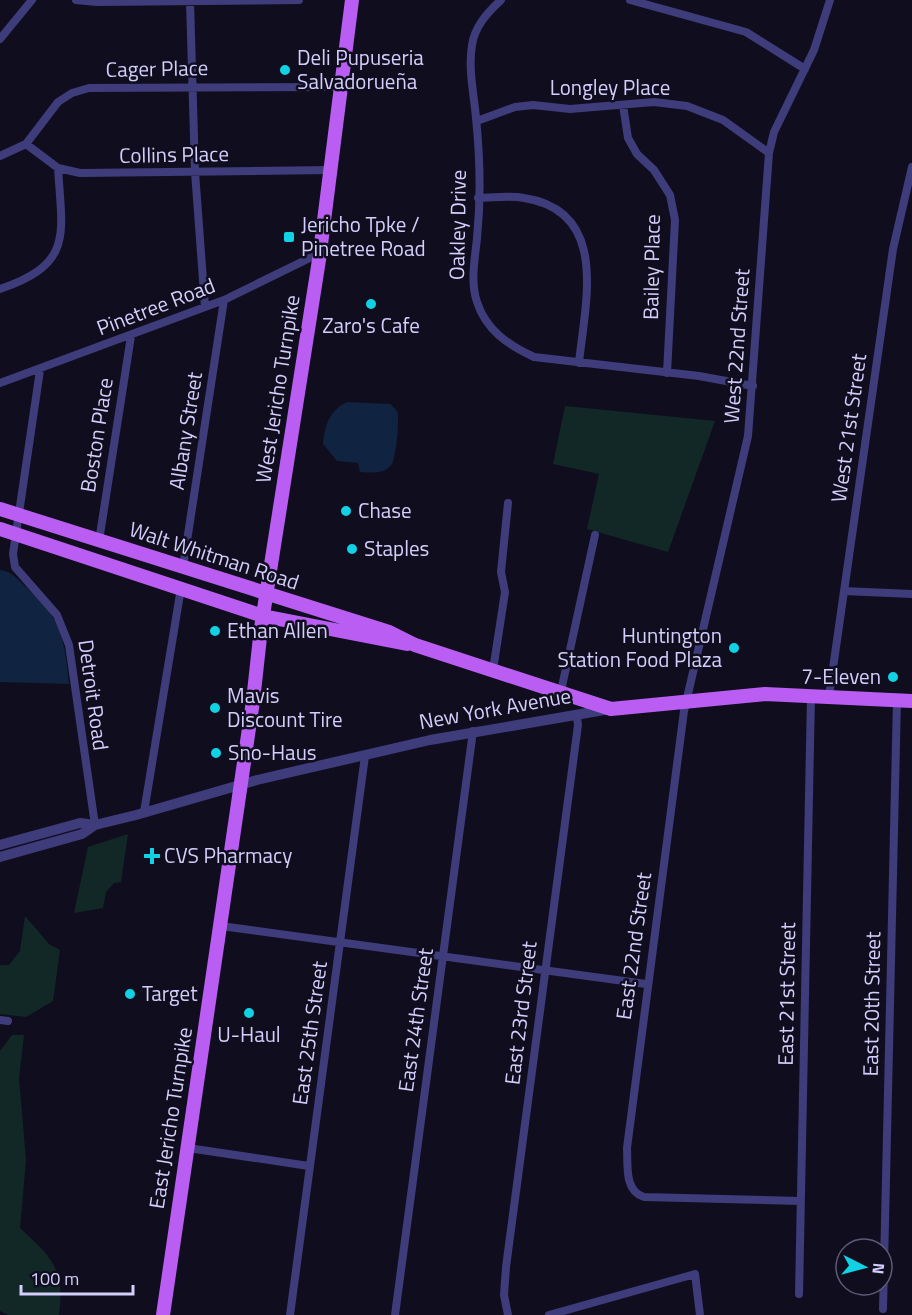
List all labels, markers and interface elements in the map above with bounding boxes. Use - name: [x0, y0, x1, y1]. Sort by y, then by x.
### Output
- place label: Deli Pupuseria Salvadorueña: [297, 41, 424, 97]
- street label: Cager Place: [105, 51, 209, 85]
- marker: Deli Pupuseria Salvadorueña: [278, 63, 292, 77]
- street label: Longley Place: [550, 71, 670, 103]
- street label: Collins Place: [119, 137, 229, 171]
- street label: Oakley Drive: [440, 170, 474, 280]
- place label: Jericho Tpke / Pinetree Road: [301, 208, 426, 264]
- street label: Bailey Place: [634, 214, 668, 320]
- marker: Jericho Tpke / Pinetree Road: [282, 230, 296, 244]
- street label: West 22nd Street: [715, 267, 757, 424]
- street label: Pinetree Road: [92, 269, 220, 343]
- street label: West Jericho Turnpike: [246, 292, 308, 485]
- marker: Zaro's Cafe: [364, 297, 378, 311]
- place label: Zaro's Cafe: [322, 309, 420, 341]
- street label: West 21st Street: [822, 351, 874, 504]
- street label: Albany Street: [160, 369, 210, 492]
- street label: Boston Place: [71, 375, 121, 494]
- place label: Chase: [358, 494, 412, 526]
- marker: Chase: [339, 504, 353, 518]
- street label: Walt Whitman Road: [125, 512, 303, 598]
- place label: Staples: [364, 532, 429, 564]
- marker: Staples: [345, 542, 359, 556]
- place label: Ethan Allen: [227, 614, 328, 646]
- place label: Huntington Station Food Plaza: [557, 619, 722, 675]
- marker: Ethan Allen: [208, 624, 222, 638]
- street label: Detroit Road: [70, 637, 118, 752]
- marker: Huntington Station Food Plaza: [727, 641, 741, 655]
- place label: 7-Eleven: [801, 660, 881, 692]
- marker: 7-Eleven: [886, 670, 900, 684]
- place label: Mavis Discount Tire: [227, 679, 343, 735]
- street label: New York Avenue: [416, 679, 573, 737]
- marker: Mavis Discount Tire: [208, 701, 222, 715]
- place label: Sno-Haus: [228, 736, 317, 768]
- marker: Sno-Haus: [209, 746, 223, 760]
- place label: CVS Pharmacy: [164, 839, 292, 871]
- marker: CVS Pharmacy: [145, 849, 159, 863]
- street label: East 22nd Street: [607, 869, 659, 1022]
- street label: East 21st Street: [769, 921, 803, 1066]
- street label: East 20th Street: [854, 931, 888, 1077]
- street label: East 23rd Street: [495, 939, 545, 1086]
- street label: East 24th Street: [389, 945, 441, 1094]
- street label: East 25th Street: [283, 958, 335, 1107]
- place label: Target: [142, 977, 198, 1009]
- marker: Target: [123, 987, 137, 1001]
- marker: U-Haul: [242, 1006, 256, 1020]
- place label: U-Haul: [217, 1018, 281, 1050]
- street label: East Jericho Turnpike: [140, 1025, 200, 1211]
- north arrow: [834, 1237, 894, 1297]
- scale bar: [21, 1258, 134, 1296]
- text: N: [866, 1262, 891, 1275]
- text: 100 m: [30, 1265, 79, 1292]

